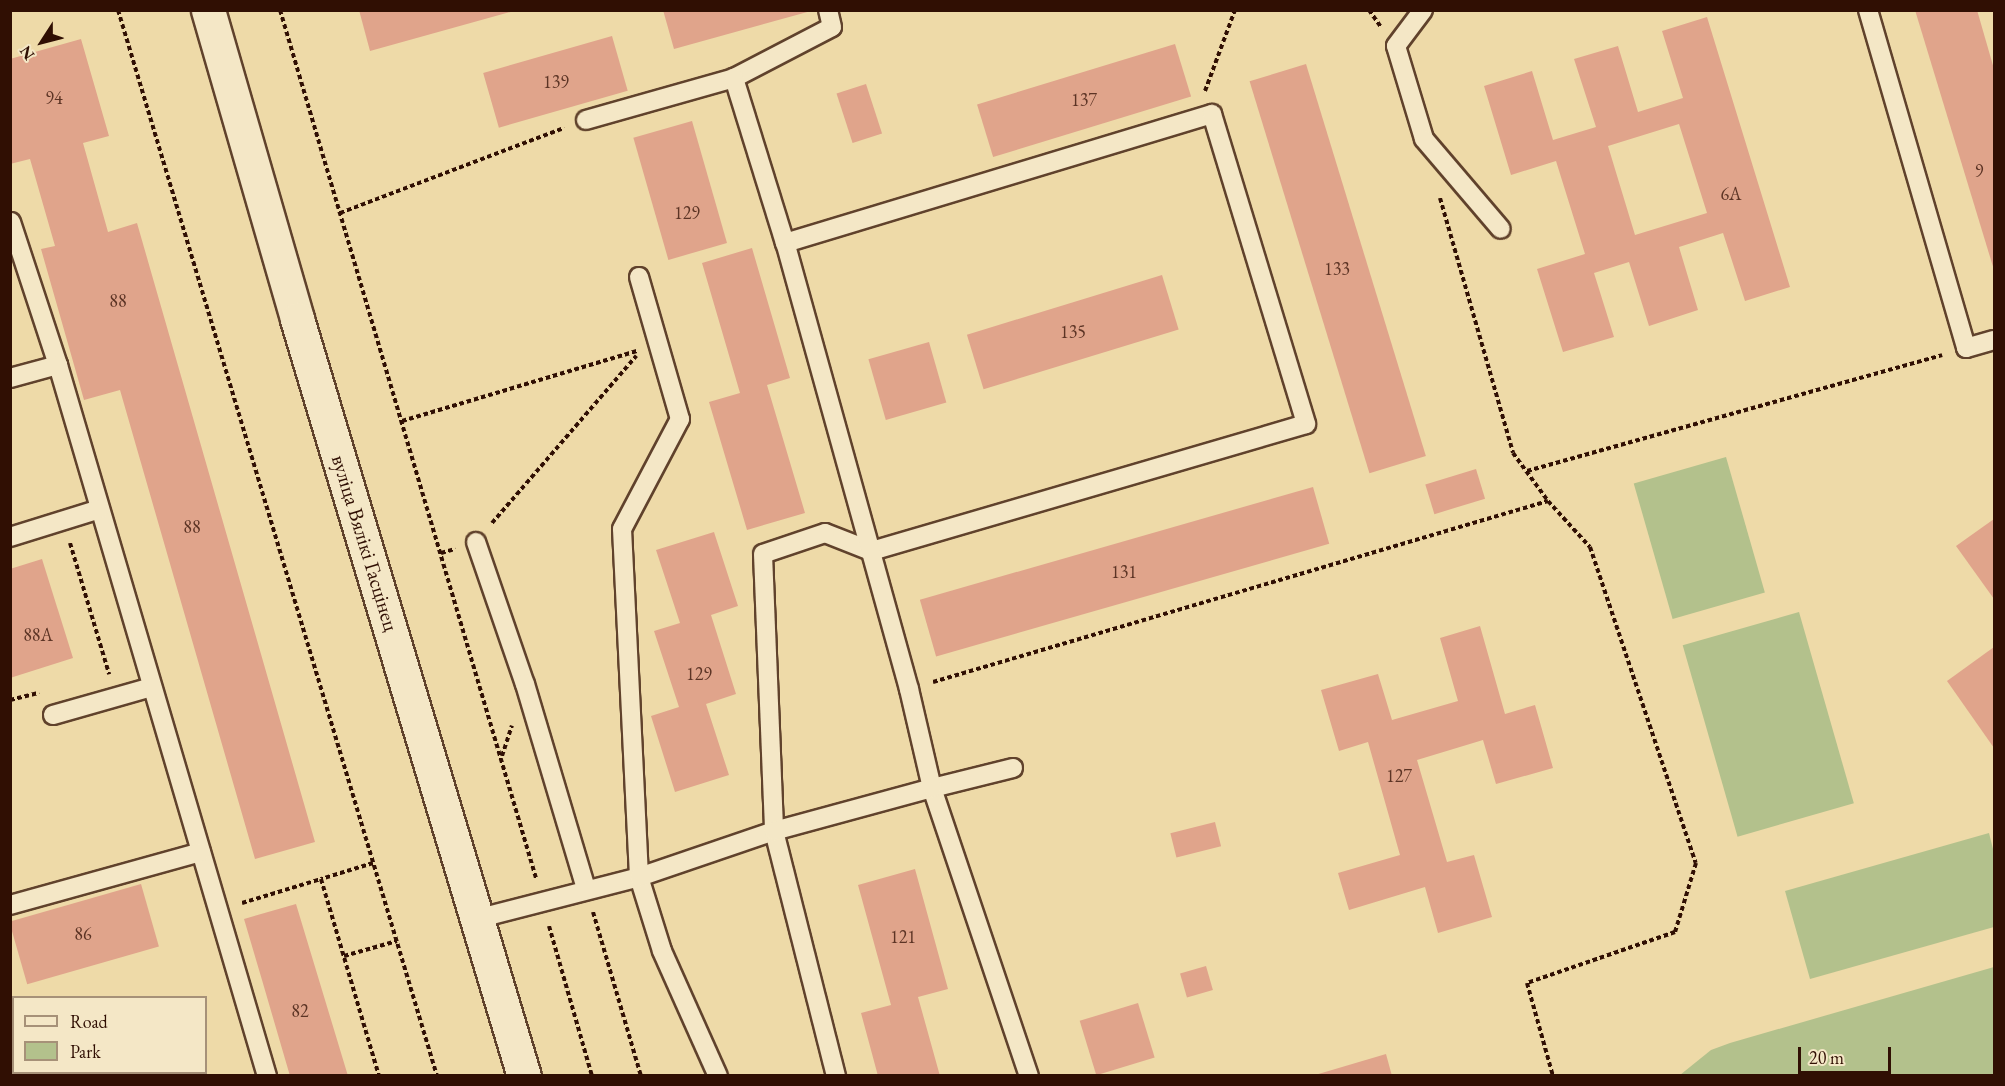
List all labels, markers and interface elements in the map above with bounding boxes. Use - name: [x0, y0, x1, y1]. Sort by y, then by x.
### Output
- north arrow: [12, 12, 72, 72]
- text: N: [15, 41, 39, 64]
- house number: 139: [543, 71, 569, 93]
- house number: 94: [45, 87, 63, 109]
- house number: 137: [1071, 89, 1097, 111]
- house number: 9: [1975, 160, 1983, 182]
- house number: 6А: [1720, 183, 1742, 205]
- house number: 129: [674, 202, 700, 224]
- house number: 133: [1324, 258, 1350, 280]
- house number: 88: [109, 290, 127, 312]
- house number: 135: [1060, 321, 1086, 343]
- street label: вуліца Вялікі Гасцінец: [326, 452, 404, 634]
- house number: 88: [183, 516, 201, 538]
- house number: 131: [1111, 561, 1137, 583]
- house number: 88А: [23, 624, 53, 646]
- house number: 129: [686, 663, 712, 685]
- house number: 127: [1386, 765, 1412, 787]
- house number: 86: [74, 923, 92, 945]
- house number: 121: [890, 926, 916, 948]
- legend: [12, 996, 207, 1074]
- house number: 82: [291, 1000, 309, 1022]
- text: Road: [70, 1010, 108, 1033]
- scale bar: [1801, 1035, 1894, 1073]
- text: Park: [70, 1040, 101, 1063]
- text: 20 m: [1809, 1046, 1844, 1069]

